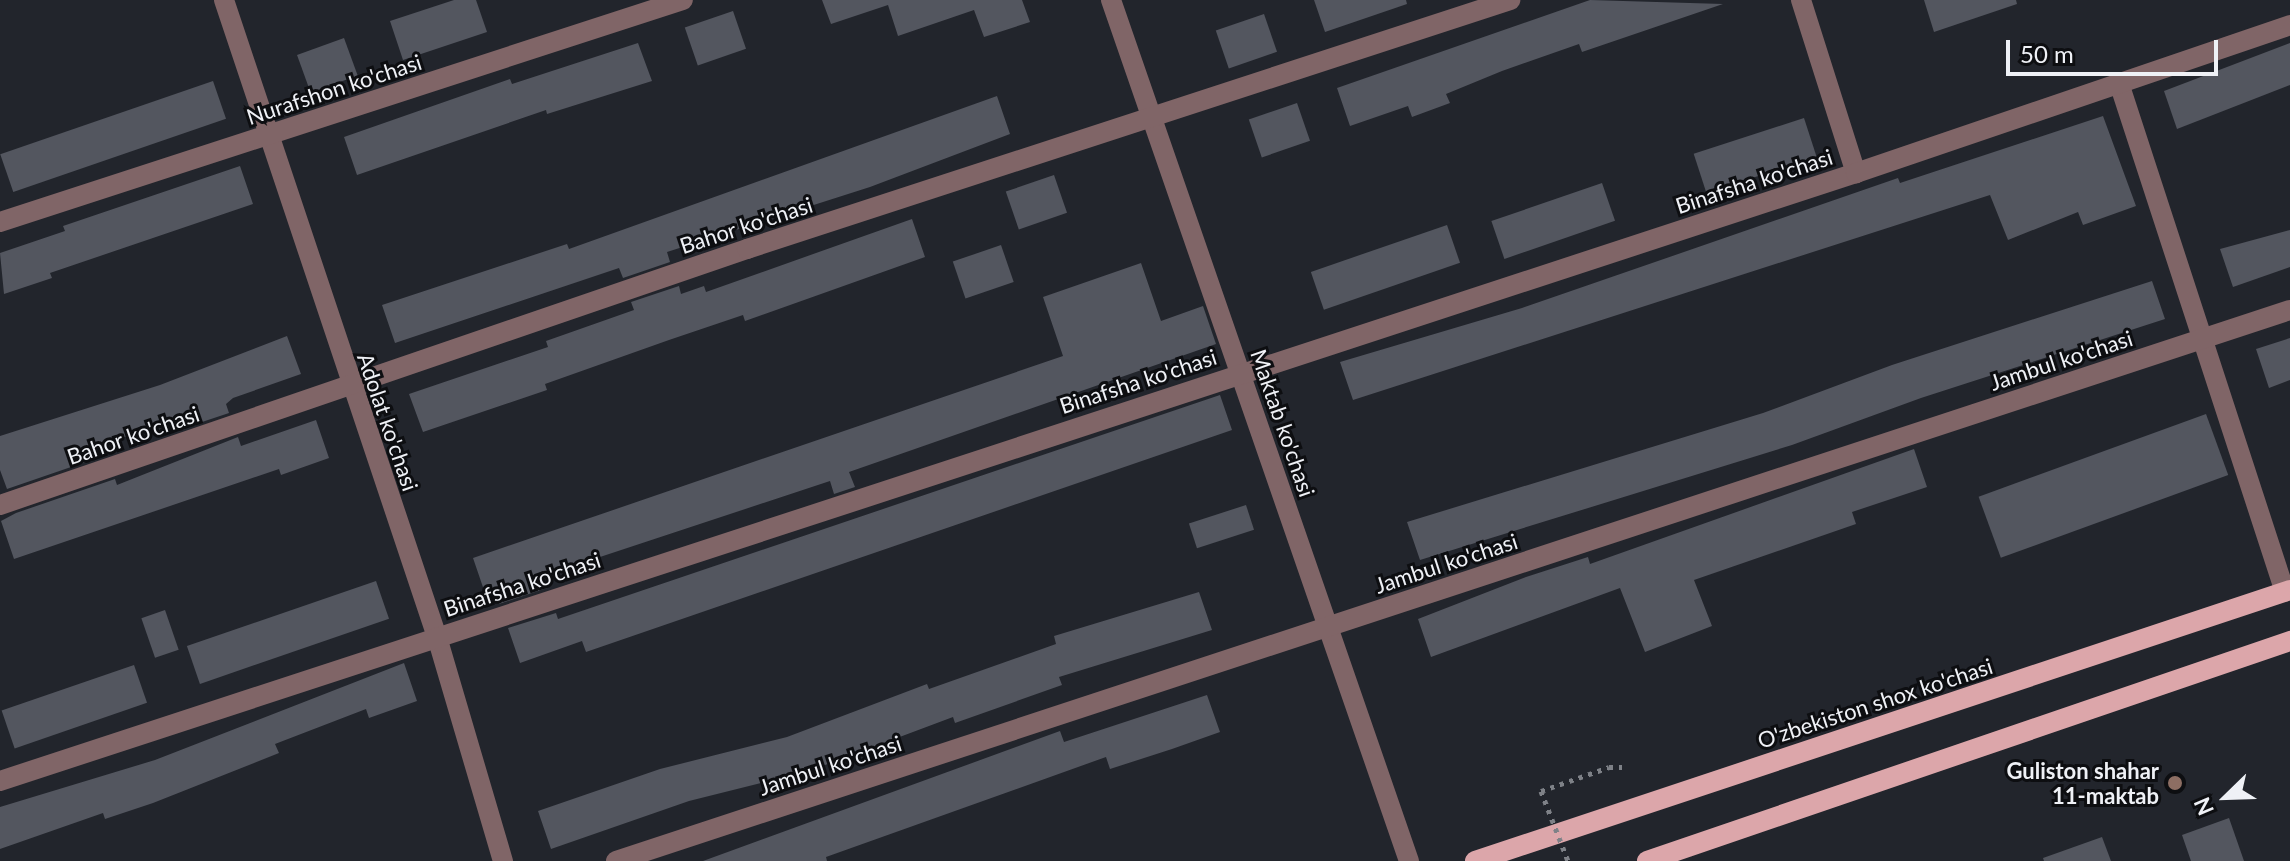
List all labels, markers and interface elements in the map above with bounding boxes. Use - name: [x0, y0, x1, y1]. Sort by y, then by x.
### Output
- scale bar: [2010, 24, 2222, 74]
- text: 50 m: [2020, 39, 2074, 68]
- street label: Nurafshon ko'chasi: [243, 48, 425, 130]
- street label: Binafsha ko'chasi: [1672, 143, 1836, 219]
- street label: Bahor ko'chasi: [676, 191, 816, 259]
- street label: Jambul ko'chasi: [1986, 325, 2136, 395]
- street label: Binafsha ko'chasi: [1056, 343, 1220, 419]
- street label: Maktab ko'chasi: [1245, 346, 1321, 500]
- street label: Adolat ko'chasi: [352, 350, 424, 494]
- street label: Bahor ko'chasi: [63, 400, 203, 470]
- street label: Jambul ko'chasi: [1371, 528, 1521, 598]
- street label: Binafsha ko'chasi: [440, 546, 604, 622]
- street label: O'zbekiston shox ko'chasi: [1754, 652, 1996, 754]
- street label: Jambul ko'chasi: [755, 730, 905, 800]
- place label: Guliston shahar 11-maktab: [2007, 757, 2159, 808]
- north arrow: [2186, 757, 2266, 837]
- marker: Guliston shahar 11-maktab: [2166, 774, 2184, 792]
- text: N: [2188, 794, 2219, 820]

